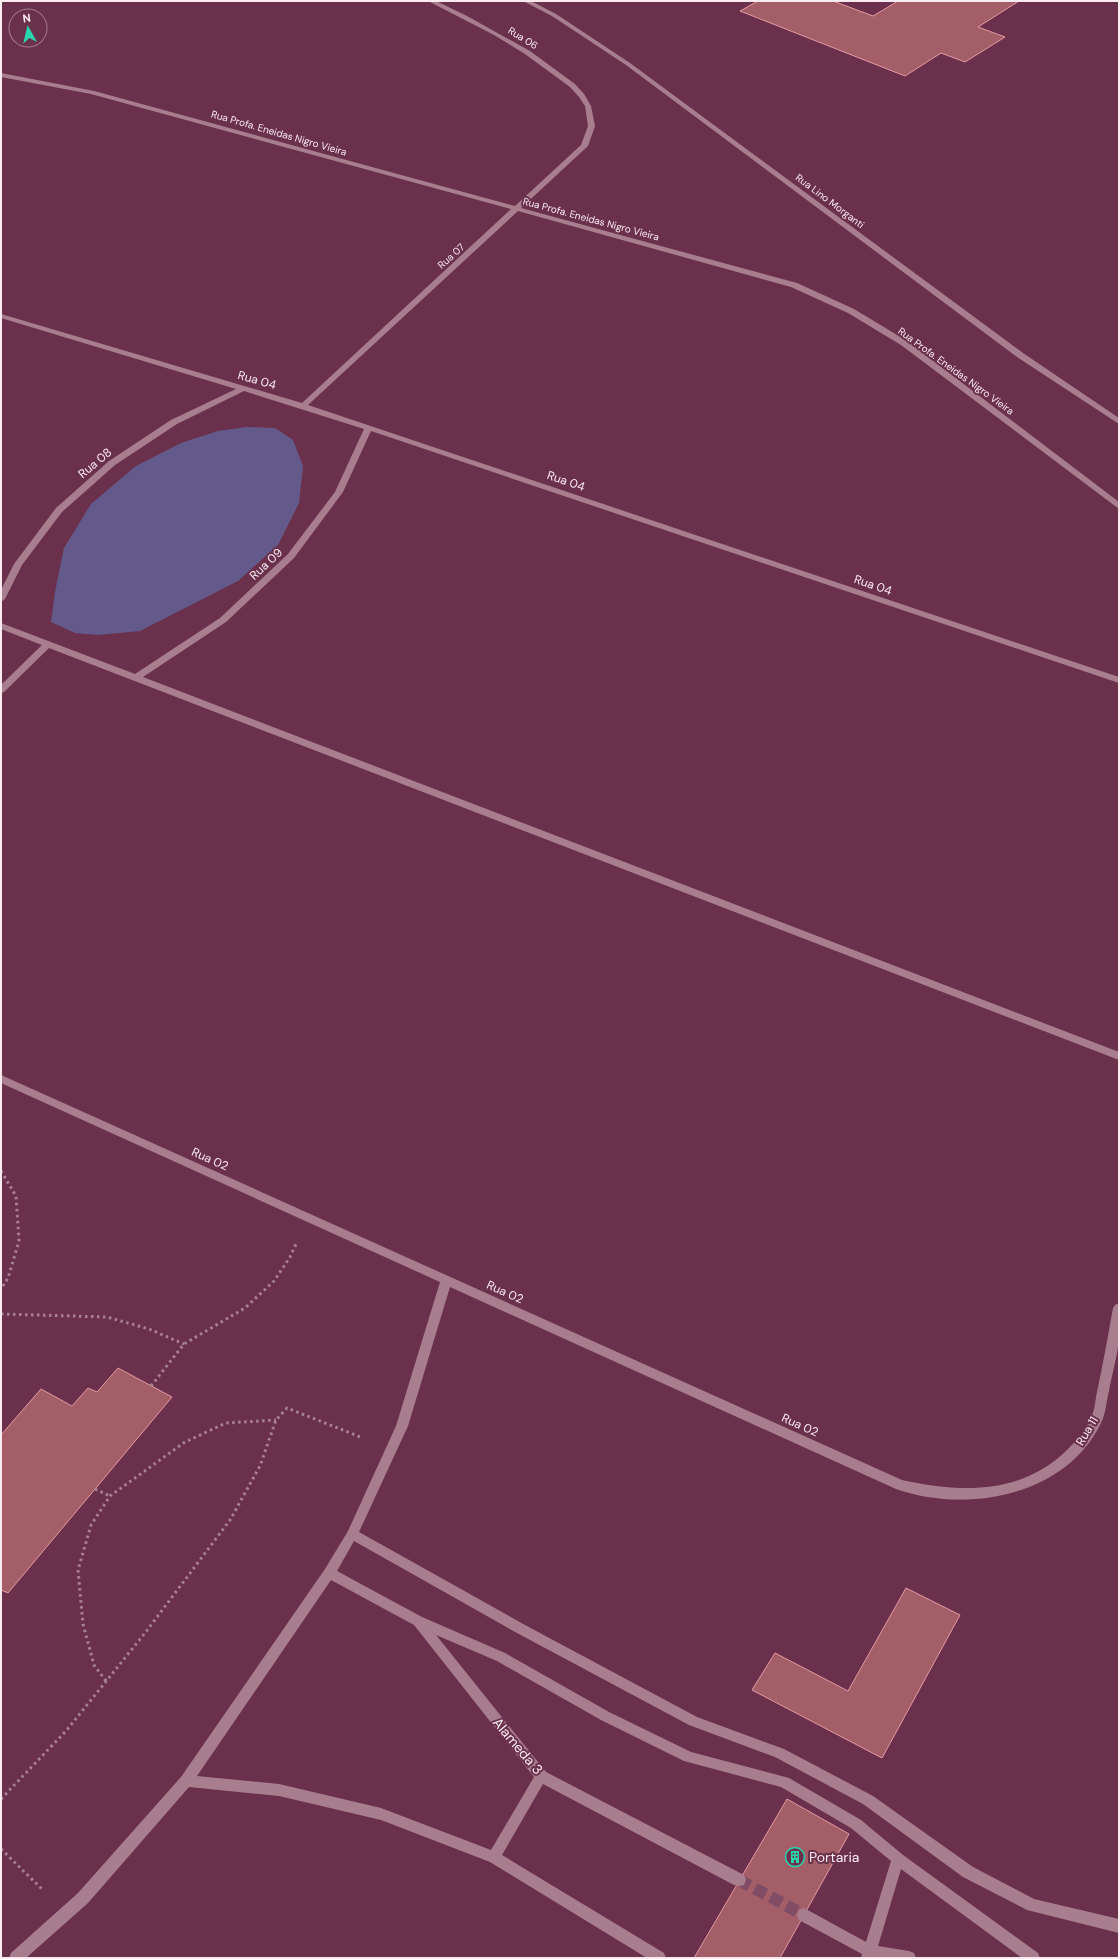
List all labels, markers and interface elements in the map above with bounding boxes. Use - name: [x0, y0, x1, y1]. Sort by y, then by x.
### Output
- north arrow: [8, 8, 48, 48]
- text: N: [22, 11, 32, 26]
- street label: Rua 06: [506, 24, 540, 52]
- street label: Rua Profa. Eneidas Nigro Vieira: [210, 107, 348, 159]
- street label: Rua Lino Morganti: [793, 171, 867, 231]
- street label: Rua Profa. Eneidas Nigro Vieira: [521, 195, 661, 243]
- street label: Rua 07: [435, 241, 467, 271]
- street label: Rua Profa. Eneidas Nigro Vieira: [895, 324, 1017, 418]
- street label: Rua 04: [236, 367, 278, 393]
- street label: Rua 08: [75, 444, 115, 482]
- street label: Rua 04: [545, 467, 587, 495]
- street label: Rua 09: [246, 545, 286, 583]
- street label: Rua 04: [852, 571, 894, 599]
- street label: Rua 02: [189, 1144, 231, 1174]
- street label: Rua 02: [484, 1277, 526, 1307]
- street label: Rua 02: [779, 1410, 821, 1440]
- street label: Rua 11: [1072, 1413, 1102, 1449]
- street label: Alameda 3: [489, 1714, 547, 1778]
- building icon: Portaria: [784, 1846, 806, 1868]
- place label: Portaria: [809, 1848, 859, 1866]

